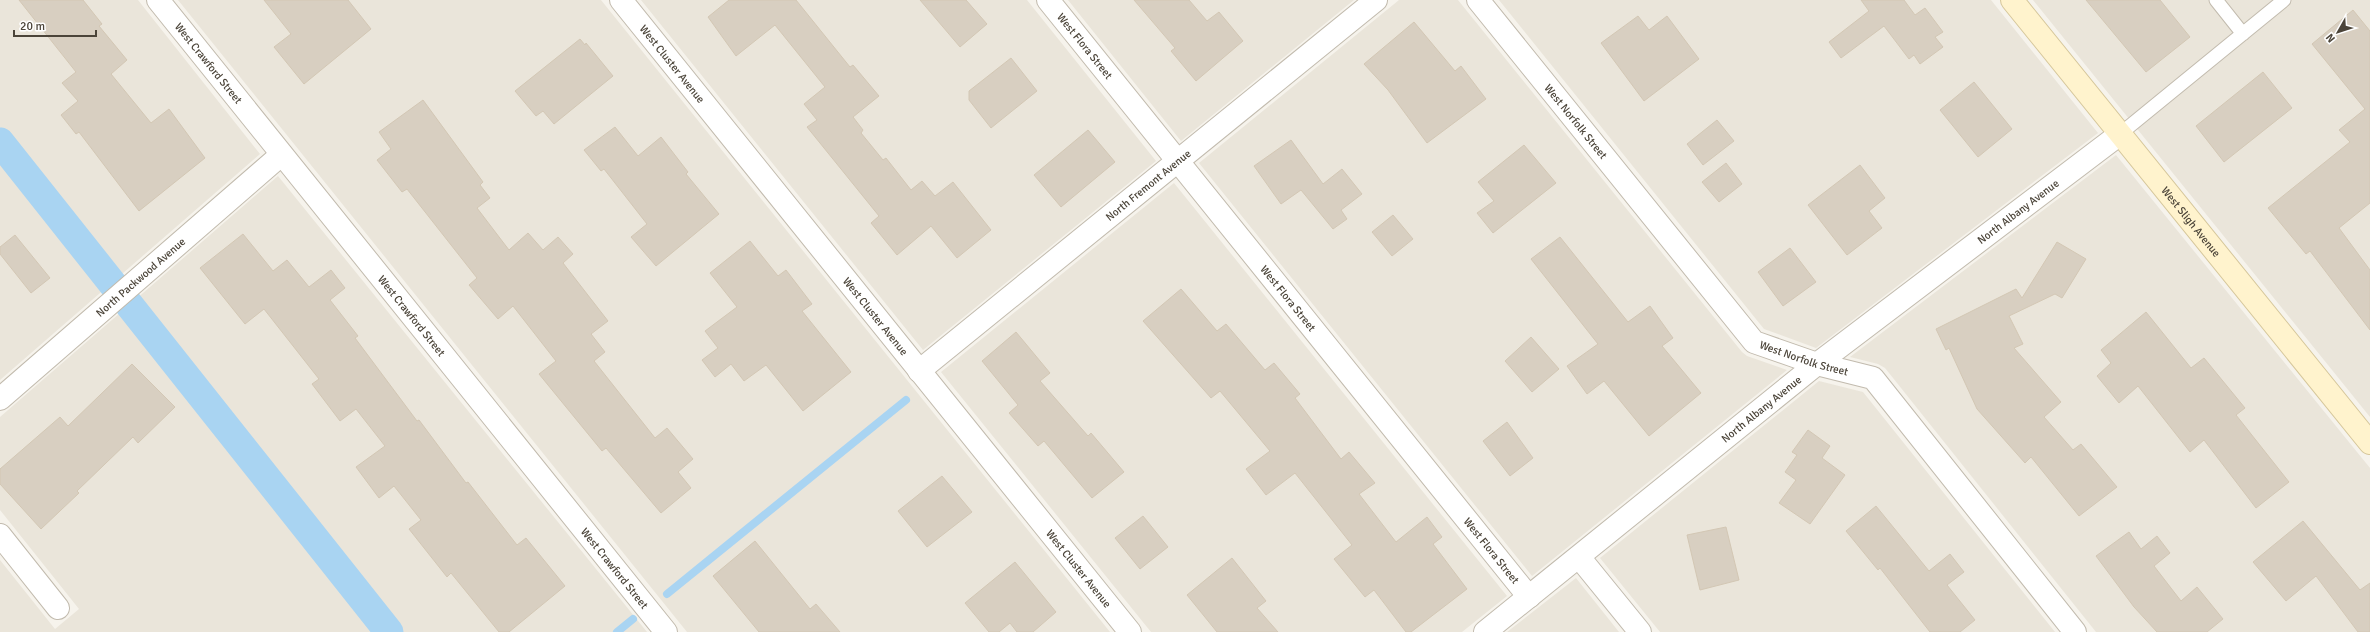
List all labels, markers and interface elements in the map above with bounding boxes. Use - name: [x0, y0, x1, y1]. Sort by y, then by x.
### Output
- street label: West Flora Street: [1054, 11, 1115, 82]
- scale bar: [14, 12, 96, 38]
- north arrow: [2318, 12, 2358, 52]
- text: 20 m: [20, 19, 45, 34]
- street label: West Crawford Street: [172, 20, 245, 107]
- street label: West Cluster Avenue: [637, 23, 707, 106]
- text: N: [2323, 31, 2338, 45]
- street label: West Norfolk Street: [1542, 82, 1610, 162]
- street label: North Fremont Avenue: [1103, 147, 1194, 224]
- street label: North Albany Avenue: [1975, 177, 2062, 247]
- street label: West Sligh Avenue: [2158, 184, 2223, 260]
- street label: North Packwood Avenue: [93, 235, 188, 320]
- street label: West Flora Street: [1257, 263, 1318, 334]
- street label: West Crawford Street: [375, 273, 448, 359]
- street label: West Cluster Avenue: [840, 275, 911, 358]
- street label: West Norfolk Street: [1758, 338, 1850, 379]
- street label: North Albany Avenue: [1719, 373, 1804, 446]
- street label: West Flora Street: [1461, 515, 1522, 587]
- street label: West Crawford Street: [578, 525, 651, 612]
- street label: West Cluster Avenue: [1043, 527, 1114, 610]

